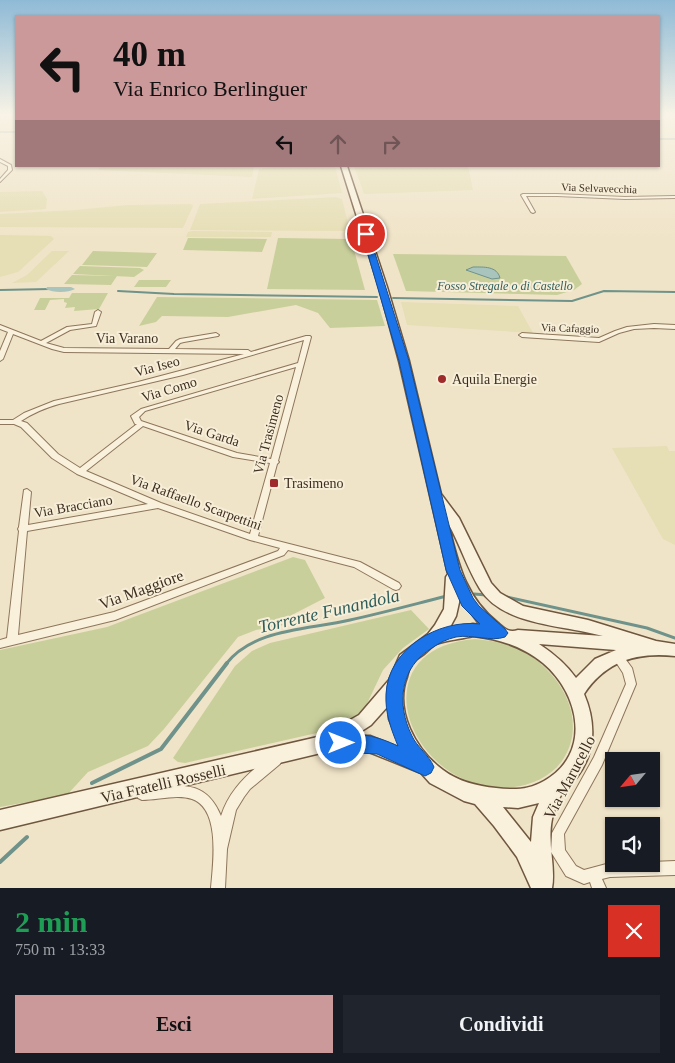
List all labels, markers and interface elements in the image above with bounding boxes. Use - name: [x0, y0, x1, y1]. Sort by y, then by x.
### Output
- icon: left: [30, 35, 95, 100]
- text: 40 m: [113, 35, 186, 74]
- text: Via Enrico Berlinguer: [113, 76, 307, 101]
- icon: left: [271, 130, 299, 158]
- icon: ahead: [324, 130, 352, 158]
- icon: right: [377, 130, 405, 158]
- street label: Via Selvavecchia: [561, 181, 637, 195]
- pin: [345, 213, 387, 255]
- icon: arrive: [352, 220, 380, 248]
- water label: Fosso Stregale o di Castello: [436, 279, 573, 293]
- street label: Via Cafaggio: [541, 321, 600, 335]
- street label: Via Varano: [96, 331, 158, 346]
- street label: Via Iseo: [133, 353, 181, 380]
- place label: Aquila Energie: [452, 372, 537, 387]
- marker: Aquila Energie: [436, 373, 448, 385]
- street label: Via Como: [140, 374, 199, 405]
- street label: Via Trasimeno: [251, 393, 286, 476]
- street label: Via Garda: [182, 418, 242, 450]
- street label: Via Raffaello Scarpettini: [128, 472, 264, 533]
- place label: Trasimeno: [284, 476, 343, 491]
- marker: Trasimeno: [268, 477, 280, 489]
- street label: Via Bracciano: [33, 492, 114, 521]
- street label: Via Maggiore: [97, 566, 186, 614]
- water label: Torrente Funandola: [257, 585, 401, 637]
- position arrow: [314, 716, 366, 768]
- street label: Via Marucello: [540, 733, 599, 822]
- north arrow: [605, 752, 660, 808]
- map controls: [605, 752, 660, 872]
- street label: Via Fratelli Rosselli: [99, 761, 228, 806]
- button: sound: [605, 817, 660, 872]
- text: 2 min: [15, 905, 88, 938]
- button: close: [608, 905, 660, 957]
- text: 750 m · 13:33: [15, 941, 105, 958]
- button: Esci: [15, 995, 333, 1053]
- button: Condividi: [343, 995, 660, 1053]

